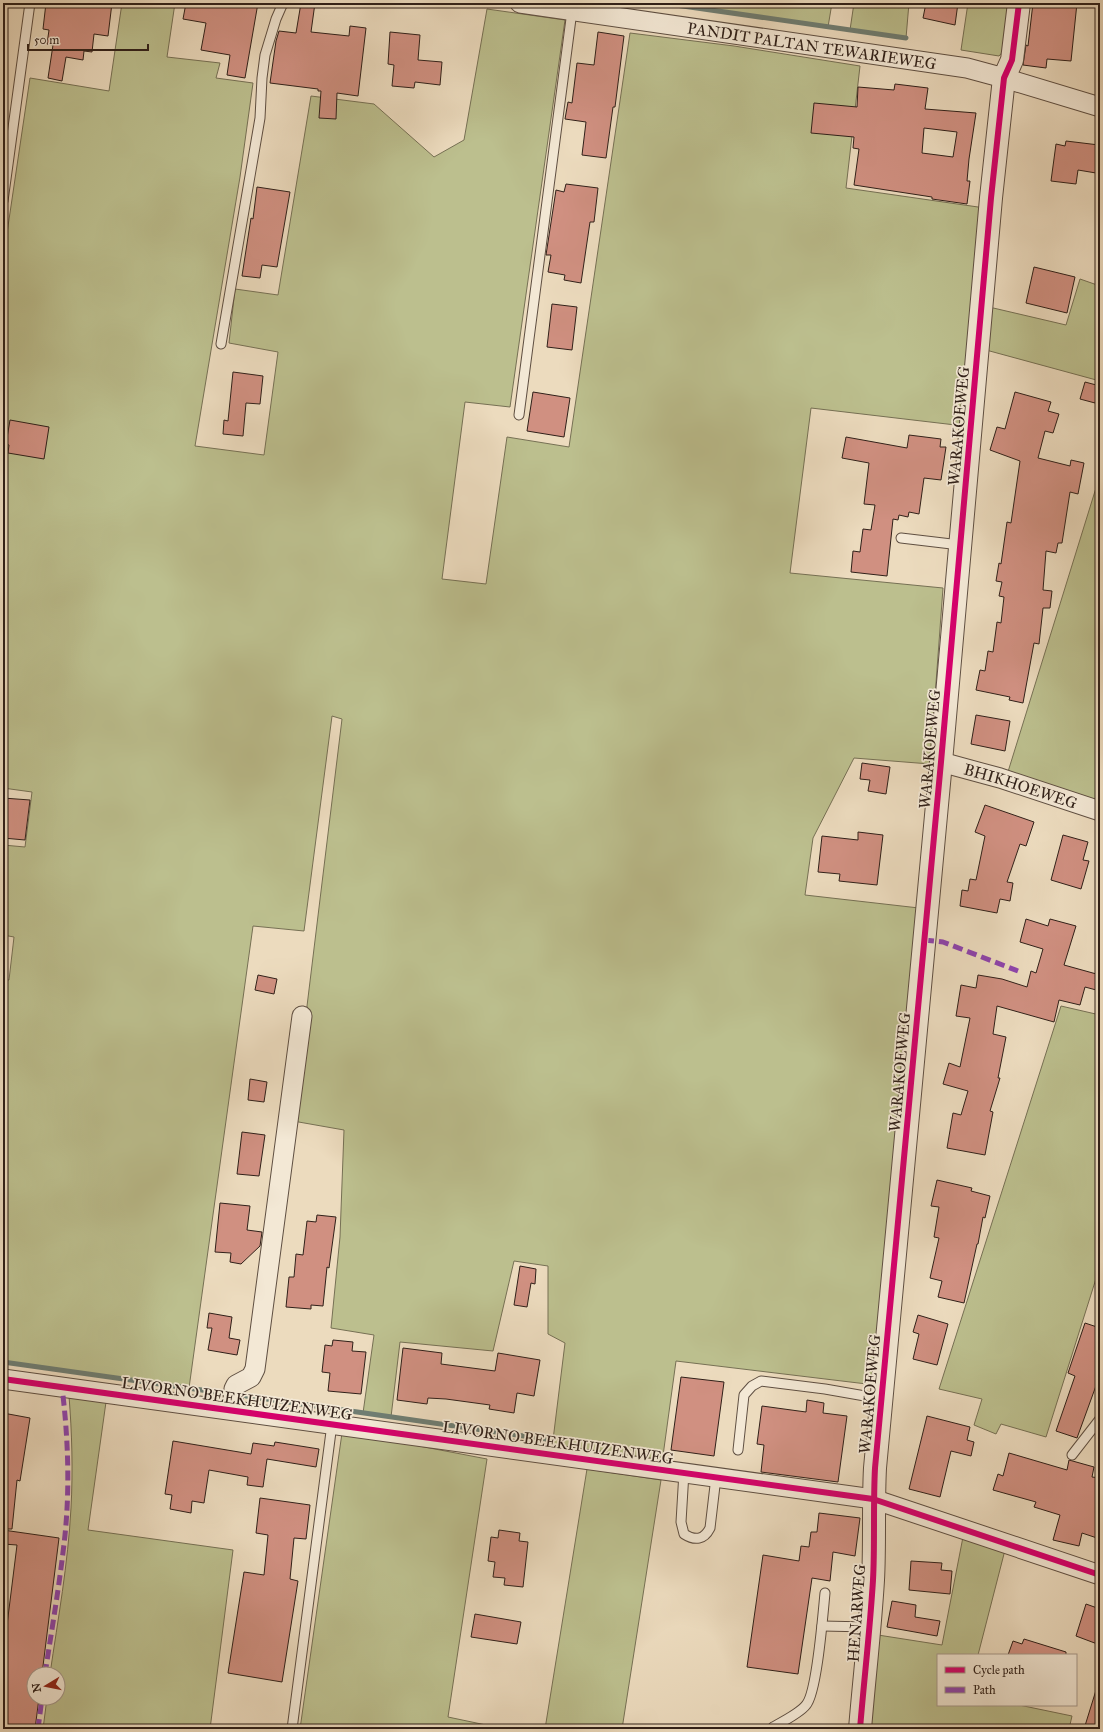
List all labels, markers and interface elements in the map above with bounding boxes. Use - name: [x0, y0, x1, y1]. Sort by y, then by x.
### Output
- street label: PANDIT PALTAN TEWARIEWEG: [686, 18, 938, 73]
- scale bar: [28, 26, 148, 52]
- text: 50 m: [34, 33, 59, 47]
- street label: WARAKOEWEG: [944, 365, 973, 487]
- street label: WARAKOEWEG: [915, 688, 944, 810]
- street label: BHIKHOEWEG: [962, 760, 1080, 813]
- street label: WARAKOEWEG: [885, 1011, 914, 1133]
- street label: WARAKOEWEG: [855, 1333, 884, 1455]
- street label: LIVORNO BEEKHUIZENWEG: [120, 1373, 354, 1424]
- street label: LIVORNO BEEKHUIZENWEG: [441, 1417, 675, 1468]
- street label: HENARWEG: [844, 1563, 869, 1663]
- legend: [937, 1654, 1077, 1706]
- text: Cycle path: [973, 1663, 1025, 1677]
- north arrow: [26, 1666, 66, 1706]
- text: N: [29, 1681, 44, 1693]
- text: Path: [973, 1683, 996, 1697]

